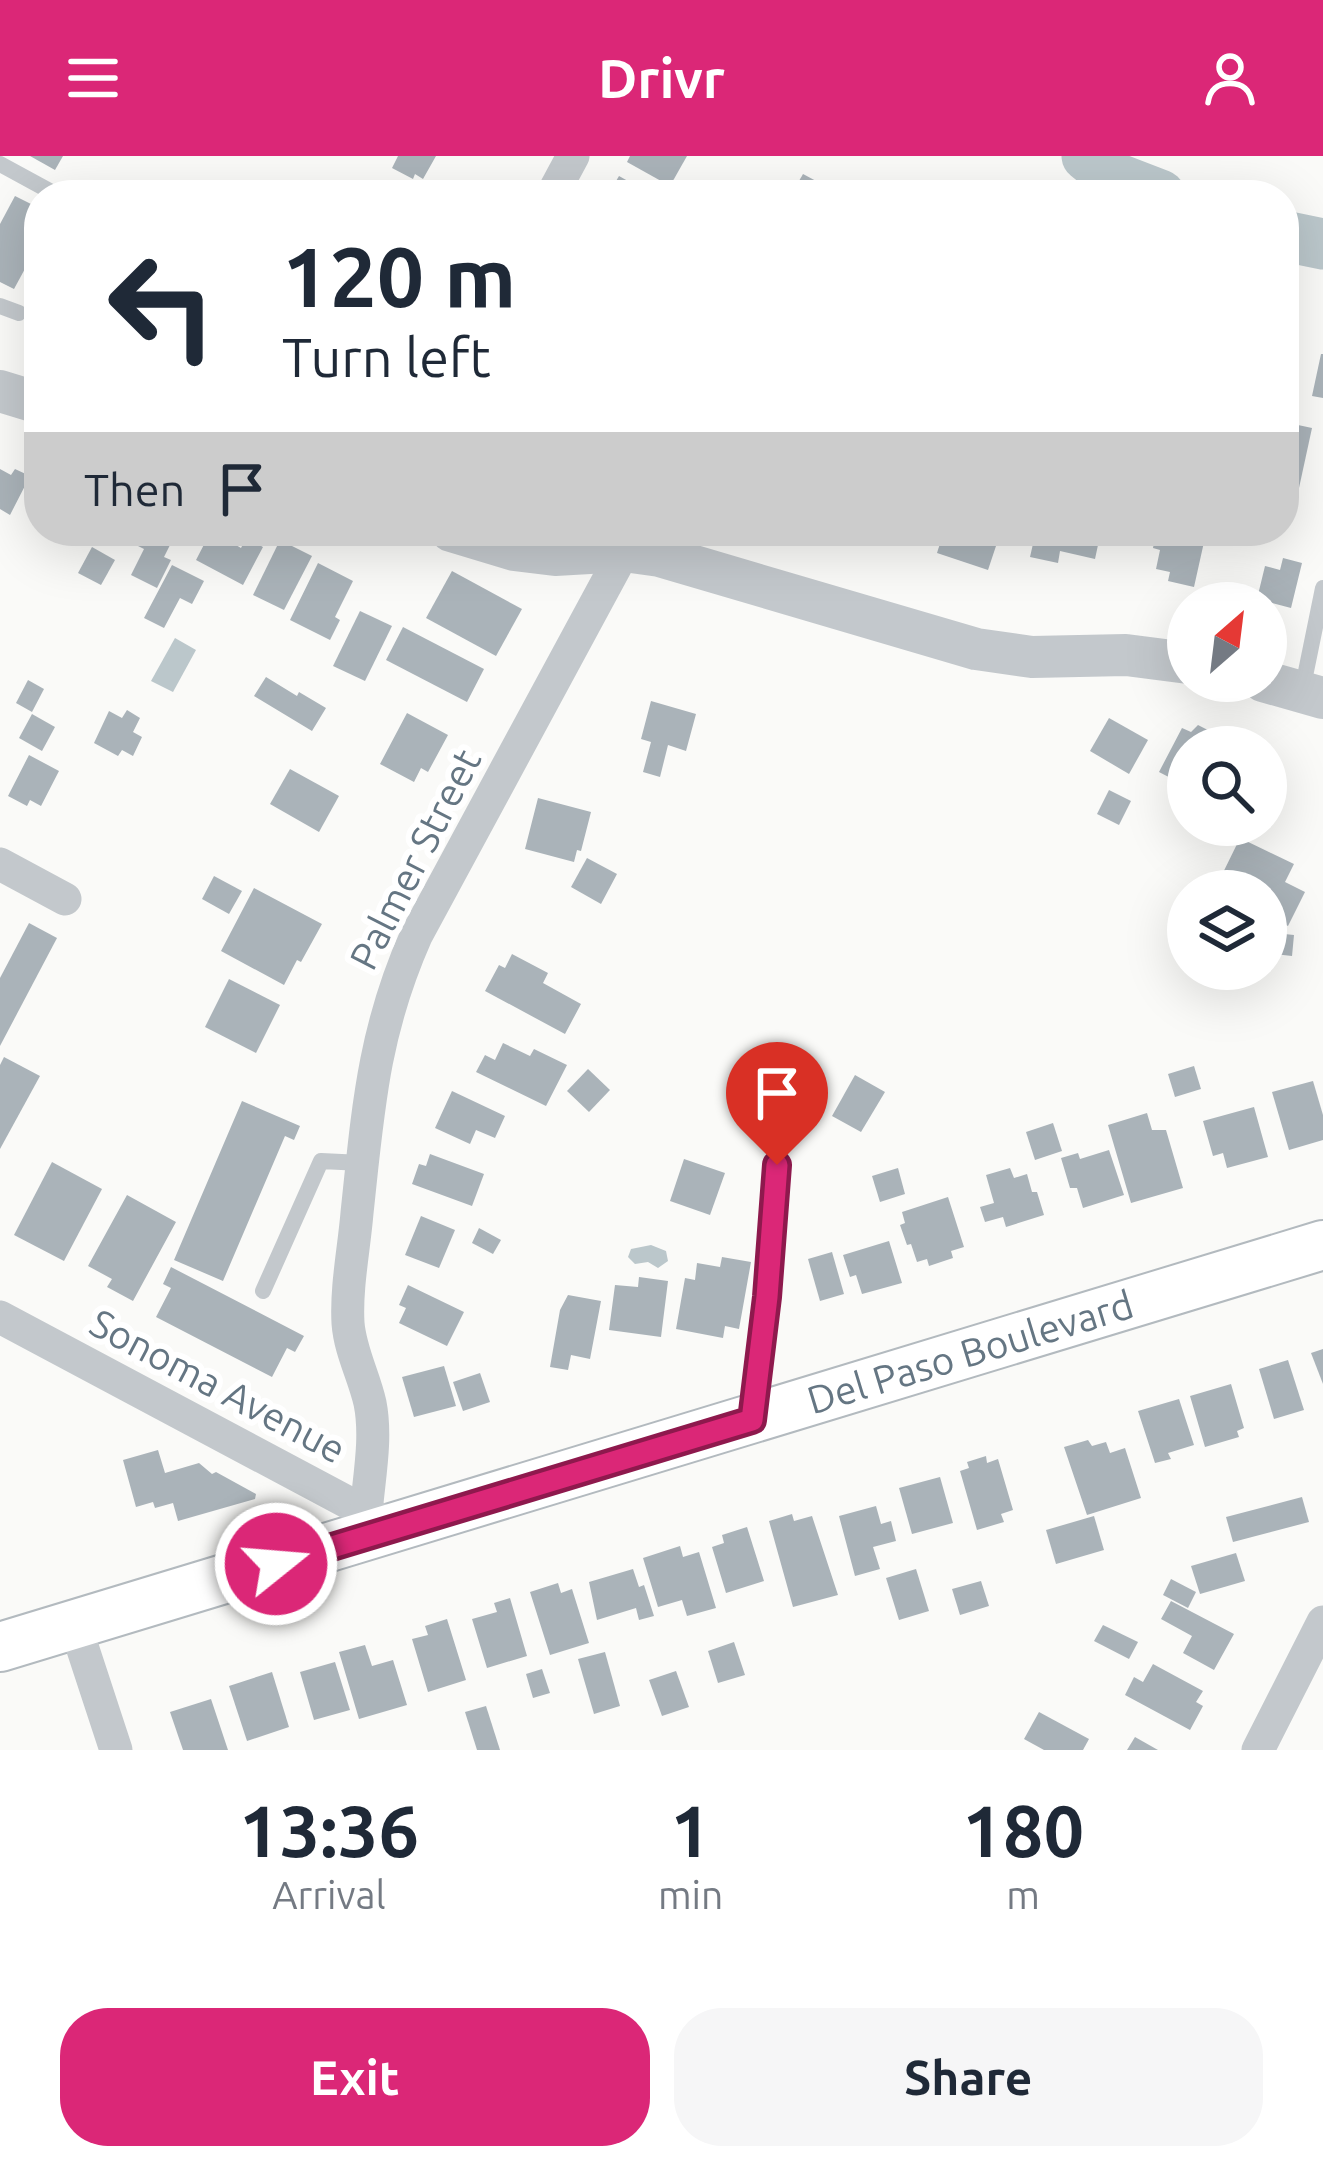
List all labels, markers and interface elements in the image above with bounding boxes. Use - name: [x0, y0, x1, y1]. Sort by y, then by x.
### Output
- icon: menu: [60, 45, 126, 111]
- icon: person: [1197, 45, 1263, 111]
- text: Drivr: [598, 48, 725, 108]
- icon: left: [84, 228, 240, 384]
- text: 120 m: [282, 229, 516, 323]
- text: Turn left: [282, 327, 491, 387]
- icon: arrive: [209, 456, 275, 522]
- text: Then: [84, 464, 185, 515]
- north arrow: [1167, 582, 1287, 702]
- map controls: [1167, 582, 1287, 990]
- button: search: [1167, 726, 1287, 846]
- street label: Palmer Street: [341, 742, 488, 976]
- button: layers: [1167, 870, 1287, 990]
- pin: [726, 1042, 828, 1165]
- icon: arrive: [744, 1060, 810, 1126]
- street label: Del Paso Boulevard: [802, 1282, 1138, 1421]
- street label: Sonoma Avenue: [83, 1300, 353, 1471]
- position arrow: [213, 1501, 339, 1627]
- text: 13:36: [239, 1790, 419, 1871]
- text: 1: [670, 1790, 711, 1871]
- text: 180: [962, 1790, 1084, 1871]
- text: Arrival: [272, 1873, 386, 1916]
- text: min: [658, 1873, 723, 1916]
- text: m: [1006, 1873, 1040, 1916]
- button: Exit: [60, 2008, 650, 2146]
- button: Share: [674, 2008, 1263, 2146]

